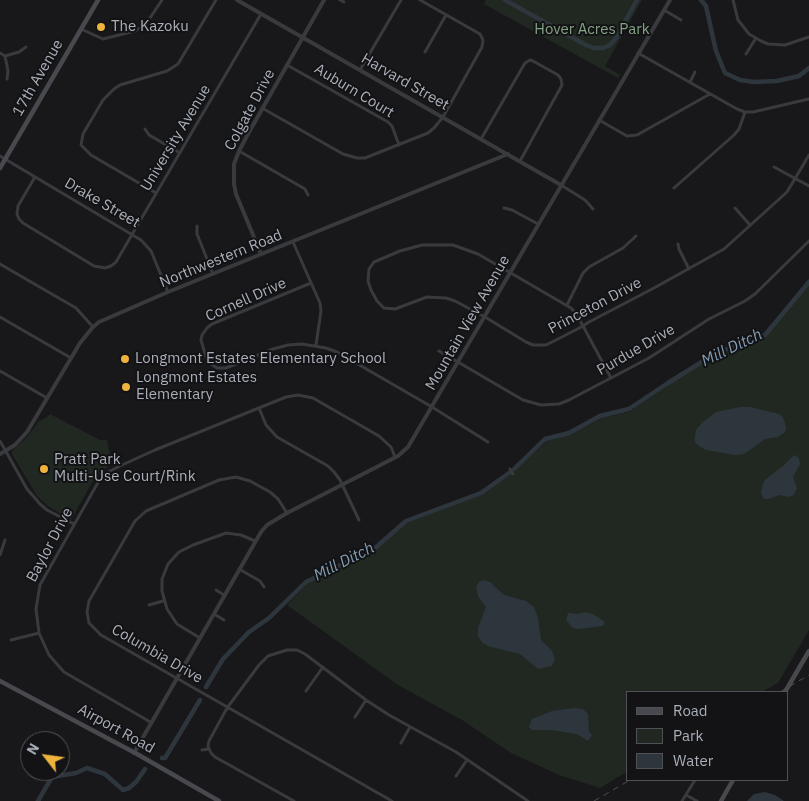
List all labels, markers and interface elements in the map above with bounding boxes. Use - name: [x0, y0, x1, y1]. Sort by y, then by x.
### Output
- place label: The Kazoku: [111, 18, 189, 36]
- marker: The Kazoku: [95, 21, 107, 33]
- park label: Hover Acres Park: [534, 21, 650, 39]
- street label: 17th Avenue: [9, 37, 67, 119]
- street label: Harvard Street: [358, 50, 452, 114]
- street label: Auburn Court: [311, 60, 397, 122]
- street label: Colgate Drive: [221, 66, 279, 154]
- street label: University Avenue: [137, 82, 215, 194]
- street label: Drake Street: [61, 174, 143, 232]
- street label: Northwestern Road: [157, 226, 285, 292]
- street label: Mountain View Avenue: [422, 252, 514, 394]
- street label: Cornell Drive: [203, 274, 289, 326]
- street label: Princeton Drive: [545, 274, 645, 338]
- street label: Purdue Drive: [594, 320, 678, 380]
- water label: Mill Ditch: [698, 325, 766, 371]
- place label: Longmont Estates Elementary School: [135, 350, 386, 368]
- marker: Longmont Estates Elementary School: [119, 353, 131, 365]
- place label: Longmont Estates Elementary: [136, 369, 257, 404]
- marker: Longmont Estates Elementary: [120, 381, 132, 393]
- place label: Pratt Park Multi-Use Court/Rink: [54, 451, 196, 486]
- marker: Pratt Park Multi-Use Court/Rink: [38, 463, 50, 475]
- street label: Baylor Drive: [23, 505, 77, 585]
- water label: Mill Ditch: [310, 539, 378, 585]
- street label: Columbia Drive: [108, 621, 206, 687]
- legend: [626, 691, 789, 781]
- street label: Airport Road: [75, 701, 157, 757]
- text: Road: [673, 701, 708, 720]
- text: Park: [673, 726, 703, 745]
- north arrow: [20, 731, 70, 781]
- text: N: [23, 740, 43, 758]
- text: Water: [673, 751, 713, 770]

